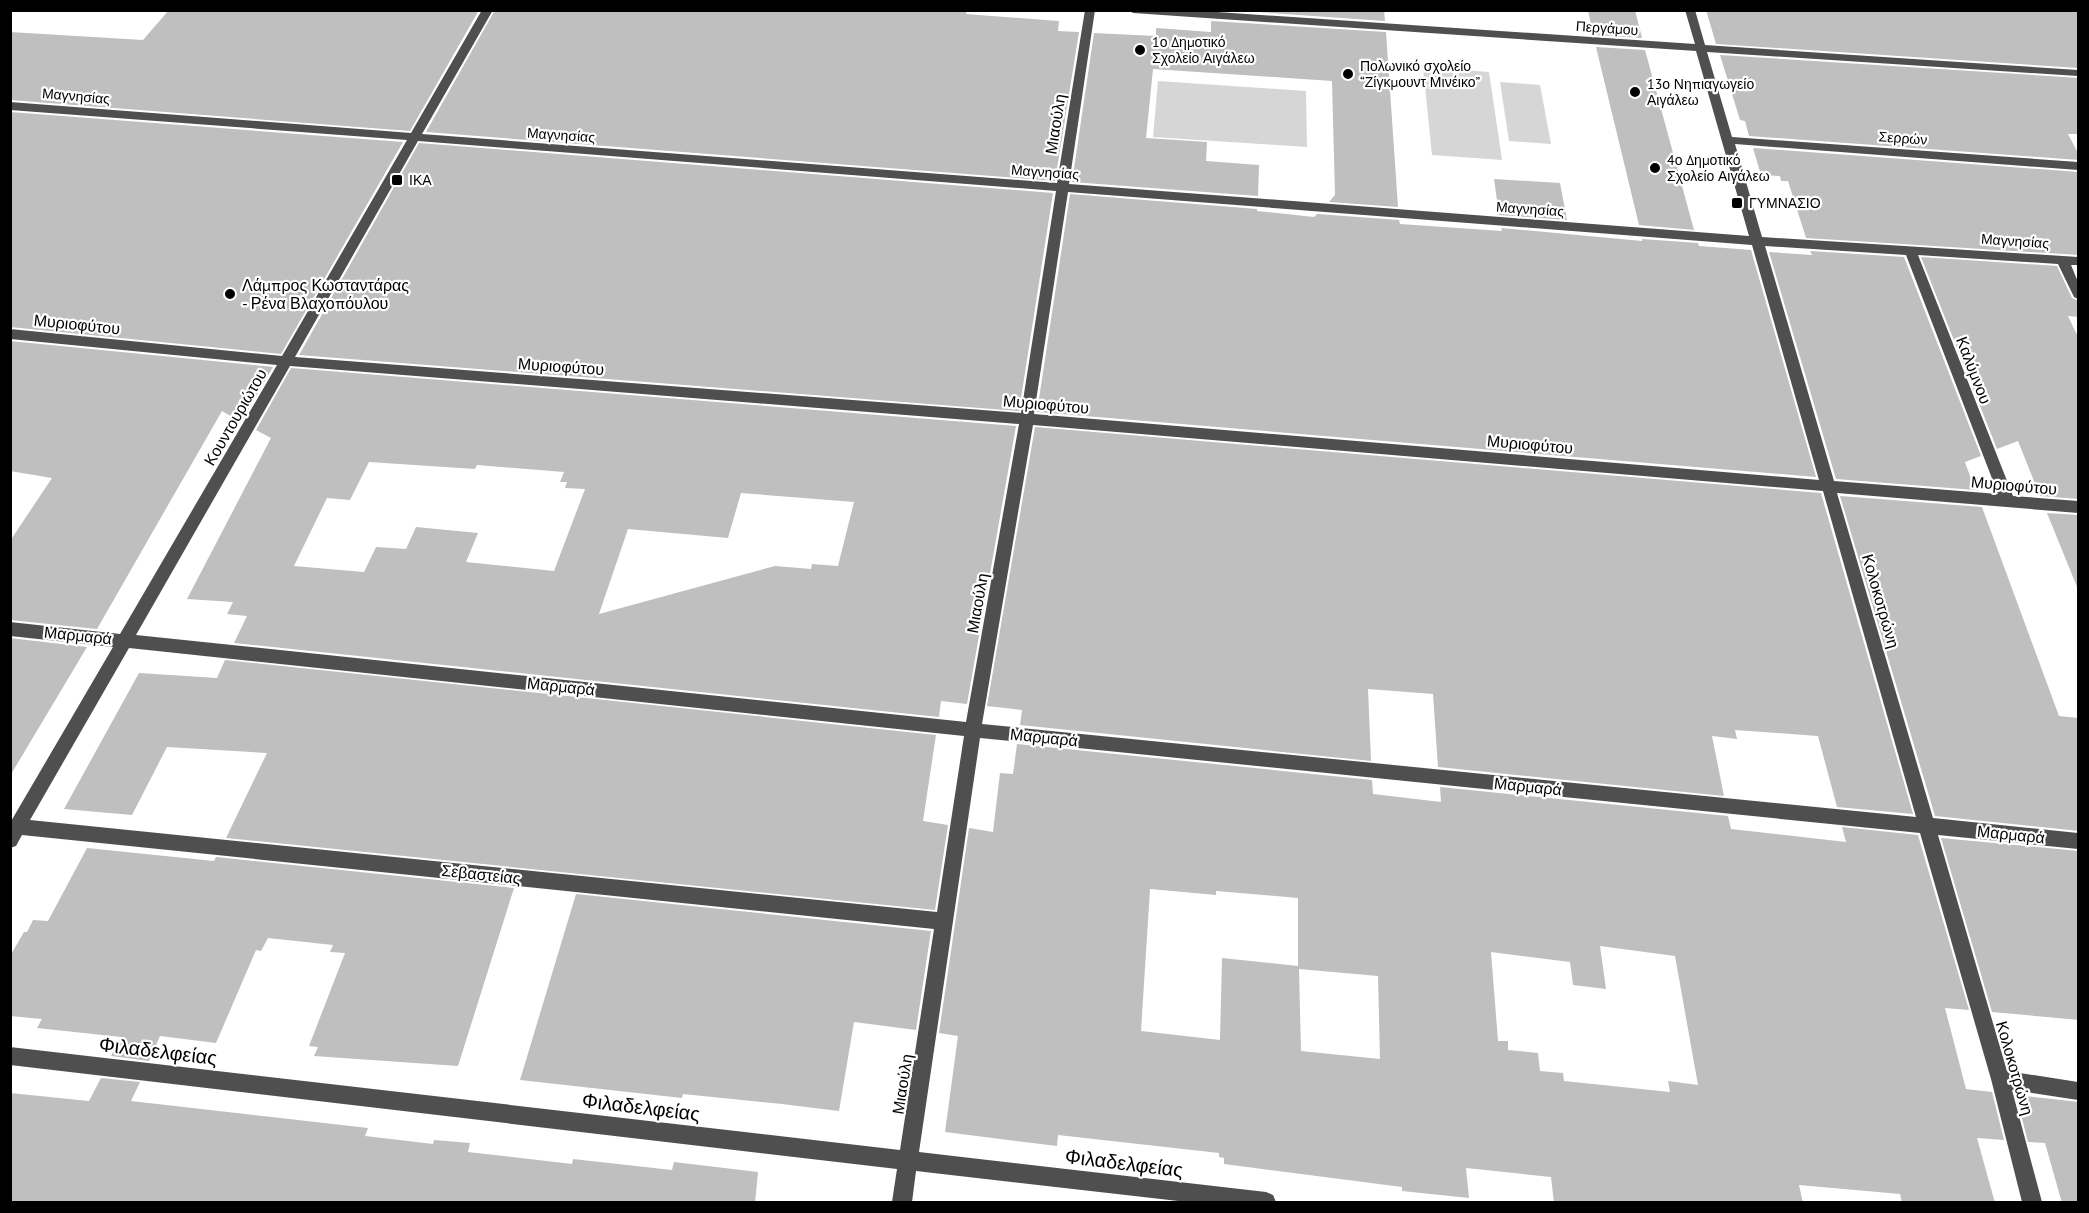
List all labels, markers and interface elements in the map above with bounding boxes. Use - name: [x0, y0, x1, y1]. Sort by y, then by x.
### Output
- street label: Περγάμου: [1575, 17, 1639, 39]
- place label: 1ο Δημοτικό Σχολείο Αιγάλεω: [1152, 33, 1255, 67]
- marker: 1ο Δημοτικό Σχολείο Αιγάλεω: [1133, 43, 1147, 57]
- place label: Πολωνικό σχολείο “Ζίγκμουντ Μινέικο”: [1360, 57, 1481, 91]
- marker: Πολωνικό σχολείο “Ζίγκμουντ Μινέικο”: [1341, 67, 1355, 81]
- place label: 13ο Νηπιαγωγείο Αιγάλεω: [1647, 75, 1754, 109]
- street label: Μαγνησίας: [41, 84, 111, 108]
- marker: 13ο Νηπιαγωγείο Αιγάλεω: [1628, 85, 1642, 99]
- street label: Μιαούλη: [1040, 92, 1070, 156]
- street label: Μαγνησίας: [526, 124, 596, 146]
- street label: Σερρών: [1878, 127, 1928, 149]
- place label: 4ο Δημοτικό Σχολείο Αιγάλεω: [1667, 151, 1770, 185]
- street label: Μαγνησίας: [1010, 161, 1080, 183]
- marker: 4ο Δημοτικό Σχολείο Αιγάλεω: [1648, 161, 1662, 175]
- place label: ΙΚΑ: [409, 171, 432, 189]
- marker: ΙΚΑ: [390, 173, 404, 187]
- place label: ΓΥΜΝΑΣΙΟ: [1749, 194, 1821, 212]
- marker: ΓΥΜΝΑΣΙΟ: [1730, 196, 1744, 210]
- street label: Μαγνησίας: [1495, 198, 1565, 220]
- street label: Μαγνησίας: [1980, 230, 2050, 252]
- place label: Λάμπρος Κωσταντάρας - Ρένα Βλαχοπόυλου: [242, 275, 409, 313]
- marker: Λάμπρος Κωσταντάρας - Ρένα Βλαχοπόυλου: [223, 287, 237, 301]
- street label: Μυριοφύτου: [33, 310, 121, 338]
- street label: Καλύμνου: [1952, 333, 1996, 407]
- street label: Μυριοφύτου: [517, 353, 605, 379]
- street label: Κουντουριώτου: [199, 365, 271, 469]
- street label: Μυριοφύτου: [1002, 390, 1090, 418]
- street label: Μυριοφύτου: [1486, 430, 1574, 458]
- street label: Μυριοφύτου: [1970, 471, 2058, 499]
- street label: Κολοκοτρώνη: [1858, 552, 1904, 650]
- street label: Μιαούλη: [962, 571, 992, 635]
- street label: Μαρμαρά: [43, 621, 113, 649]
- street label: Μαρμαρά: [526, 672, 596, 700]
- street label: Μαρμαρά: [1009, 723, 1079, 751]
- street label: Μαρμαρά: [1493, 772, 1563, 800]
- street label: Μαρμαρά: [1976, 820, 2046, 848]
- street label: Σεβαστείας: [441, 860, 522, 888]
- street label: Κολοκοτρώνη: [1992, 1019, 2038, 1117]
- street label: Φιλαδελφείας: [97, 1031, 219, 1071]
- street label: Μιαούλη: [887, 1052, 917, 1116]
- street label: Φιλαδελφείας: [580, 1087, 702, 1127]
- street label: Φιλαδελφείας: [1063, 1143, 1185, 1183]

